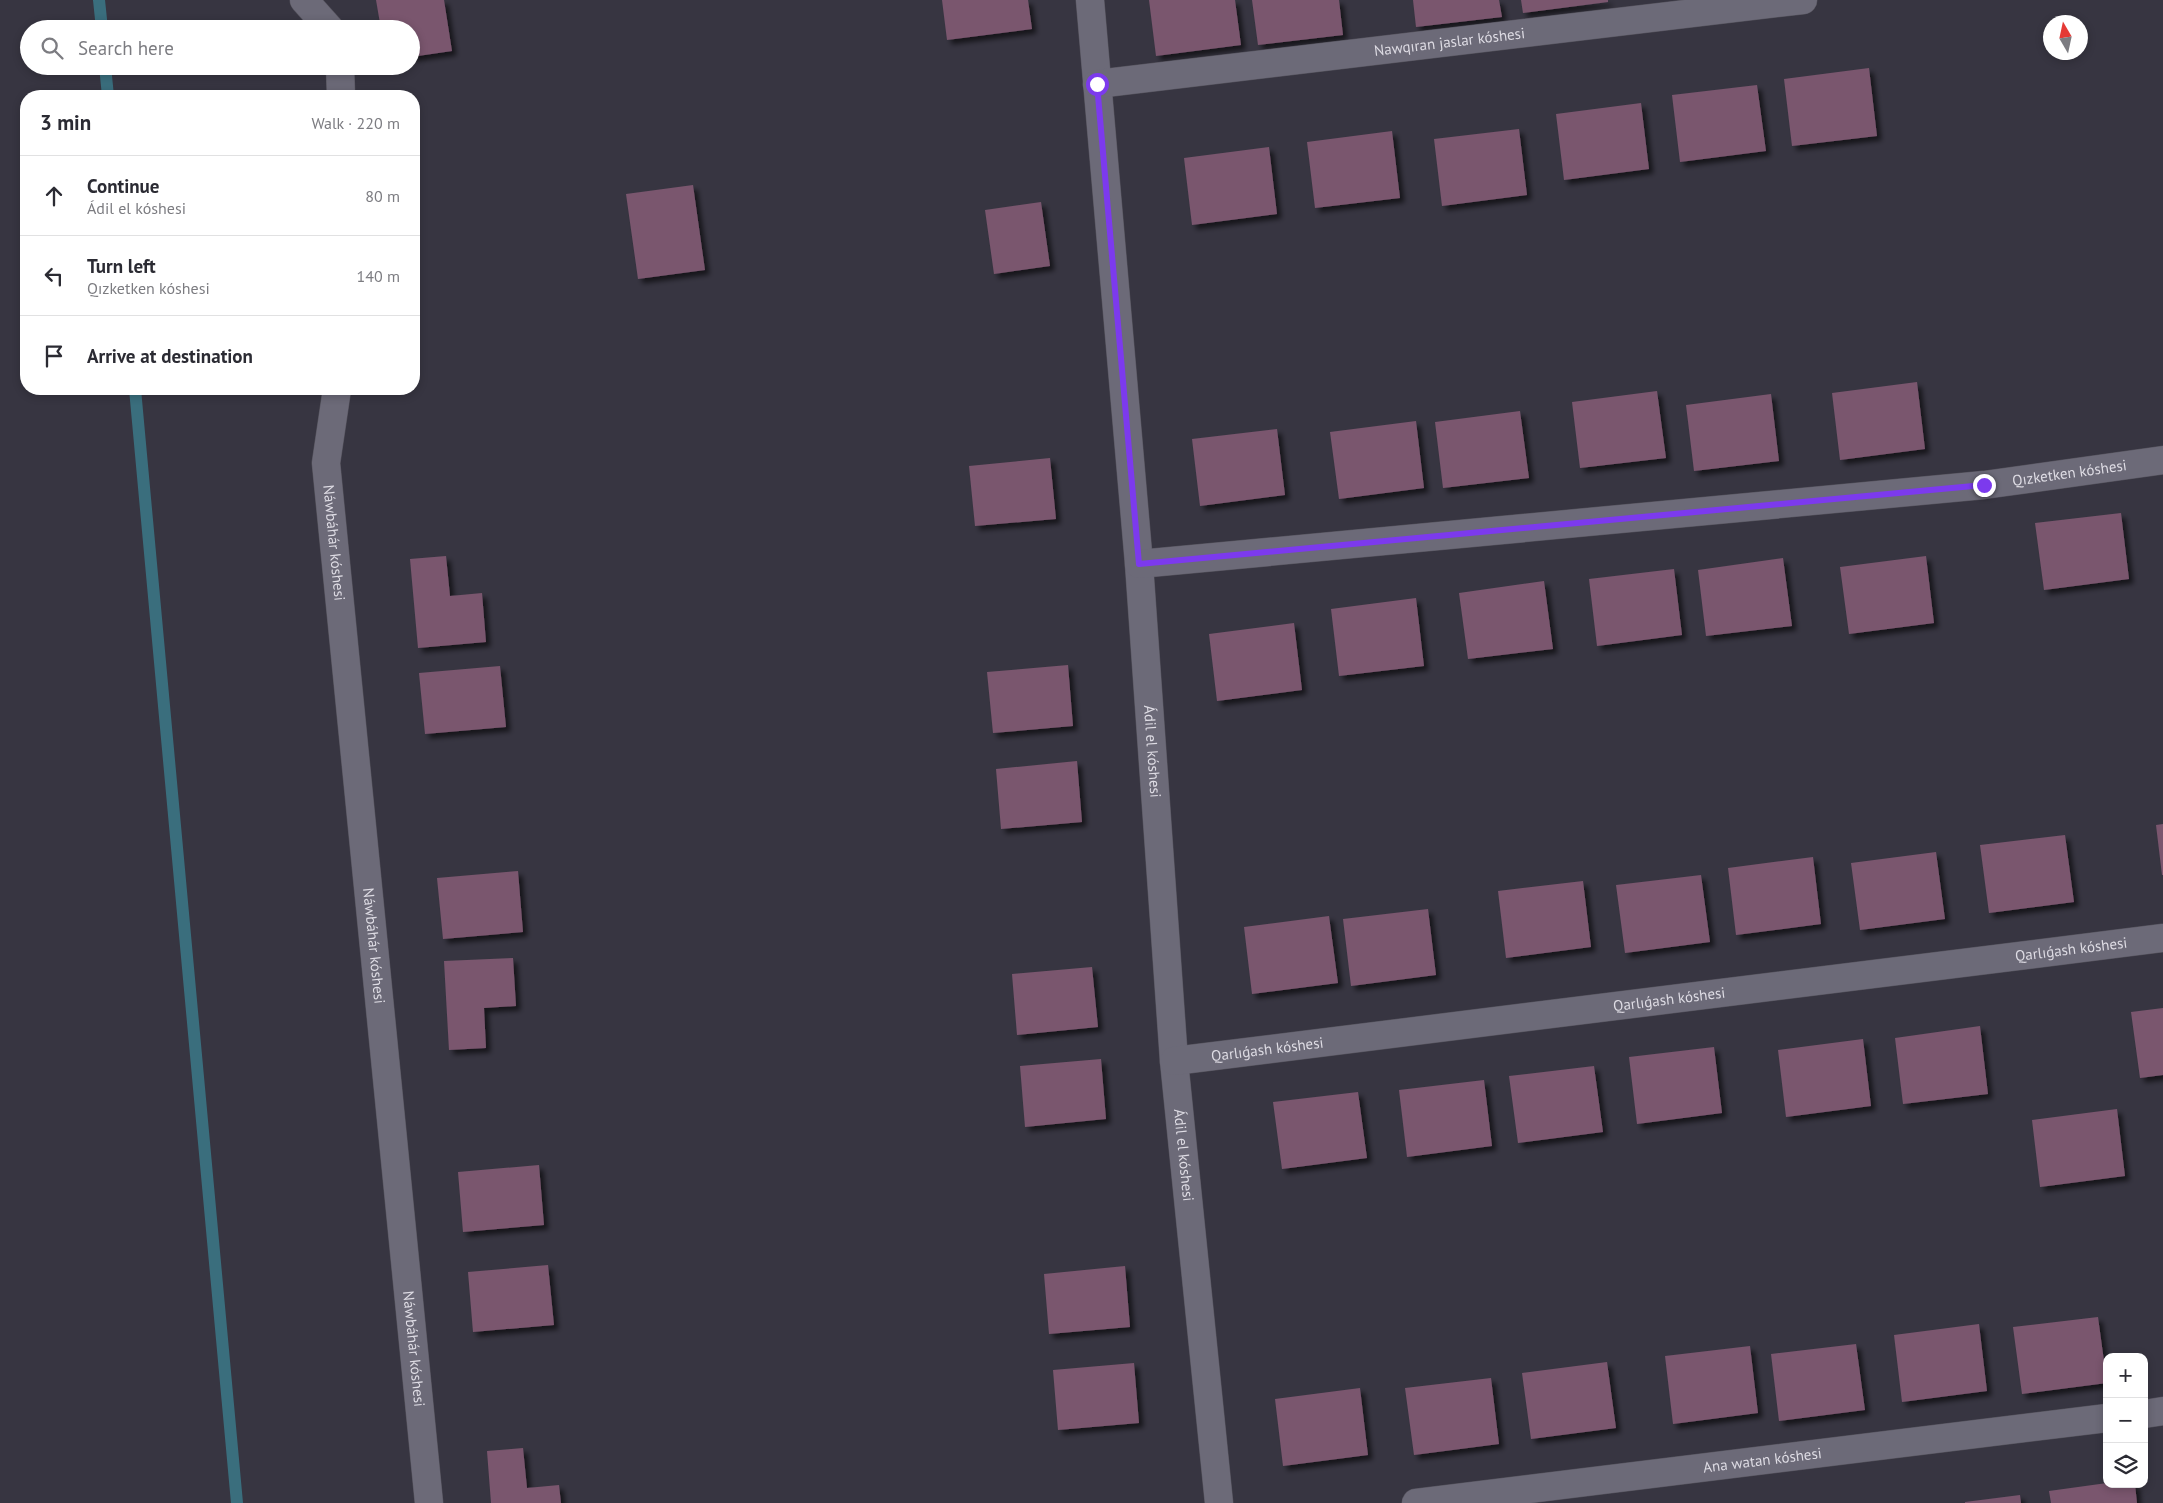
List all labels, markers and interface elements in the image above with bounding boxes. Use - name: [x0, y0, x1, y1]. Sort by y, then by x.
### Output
- north arrow: [2043, 15, 2088, 60]
- search box: [20, 20, 420, 75]
- street label: Nawqıran jaslar kóshesi: [1373, 23, 1526, 60]
- icon: search: [38, 34, 66, 62]
- text: Search here: [78, 36, 174, 60]
- route start: [1086, 73, 1109, 96]
- text: 3 min: [40, 109, 91, 136]
- text: Walk · 220 m: [311, 113, 400, 133]
- text: Continue: [87, 174, 159, 198]
- icon: ahead: [40, 182, 68, 210]
- text: 80 m: [365, 186, 400, 206]
- text: Ádil el kóshesi: [87, 198, 186, 218]
- text: Turn left: [87, 254, 156, 278]
- icon: left: [40, 262, 68, 290]
- text: 140 m: [357, 266, 400, 286]
- text: Qızketken kóshesi: [87, 278, 210, 298]
- icon: arrive: [40, 342, 68, 370]
- text: Arrive at destination: [87, 344, 253, 368]
- street label: Qızketken kóshesi: [2011, 455, 2128, 490]
- route end: [1973, 474, 1996, 497]
- street label: Náwbáhár kóshesi: [319, 484, 350, 602]
- street label: Ádil el kóshesi: [1140, 704, 1165, 798]
- street label: Náwbáhár kóshesi: [359, 887, 390, 1005]
- street label: Qarlıǵash kóshesi: [2014, 933, 2128, 965]
- street label: Qarlıǵash kóshesi: [1612, 983, 1726, 1015]
- street label: Qarlıǵash kóshesi: [1210, 1033, 1324, 1065]
- street label: Ádil el kóshesi: [1170, 1108, 1198, 1202]
- street label: Náwbáhár kóshesi: [399, 1290, 429, 1408]
- map controls: [2103, 1353, 2148, 1488]
- button: +: [2103, 1353, 2148, 1398]
- button: −: [2103, 1398, 2148, 1443]
- street label: Ana watan kóshesi: [1702, 1443, 1823, 1477]
- button: layers: [2103, 1443, 2148, 1488]

